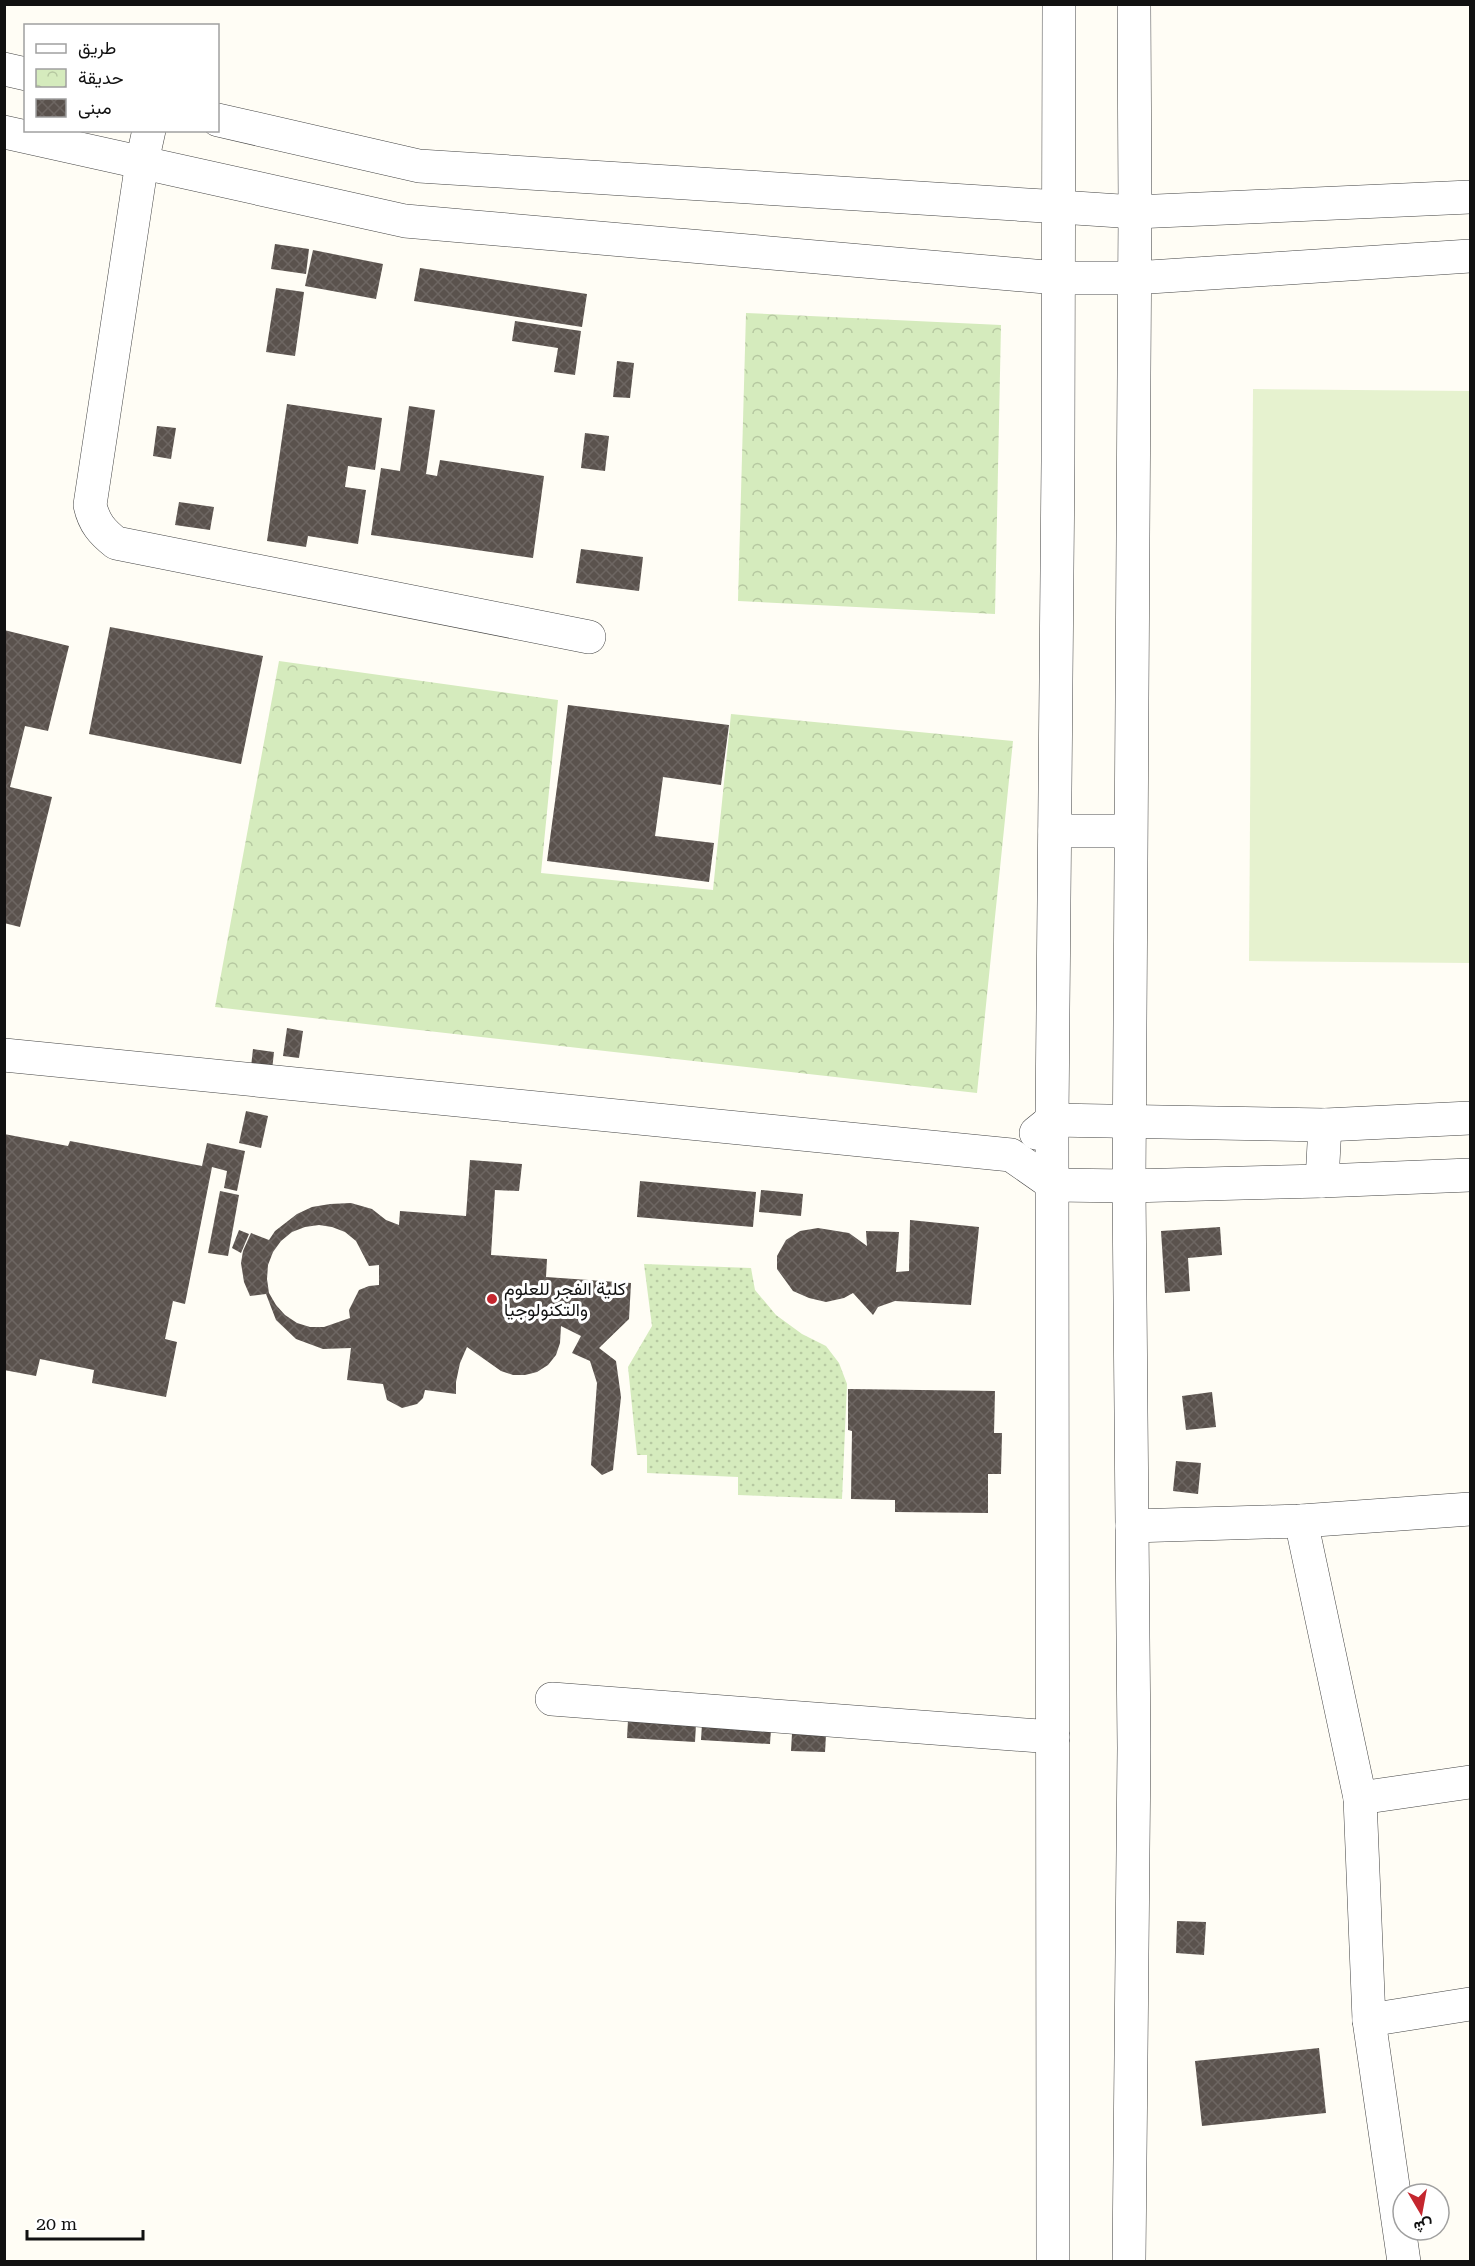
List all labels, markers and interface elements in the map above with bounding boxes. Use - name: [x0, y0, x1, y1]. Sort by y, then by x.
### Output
- legend: [24, 24, 219, 132]
- text: طريق: [78, 37, 116, 59]
- text: حديقة: [78, 67, 124, 88]
- text: مبنى: [78, 97, 112, 119]
- place label: كلية الفجر للعلوم والتكنولوجيا: [504, 1278, 626, 1321]
- marker: كلية الفجر للعلوم والتكنولوجيا: [485, 1292, 499, 1306]
- north arrow: [1391, 2182, 1451, 2242]
- scale bar: [27, 2203, 142, 2241]
- text: 20 m: [36, 2213, 77, 2234]
- text: ش: [1412, 2215, 1435, 2237]

